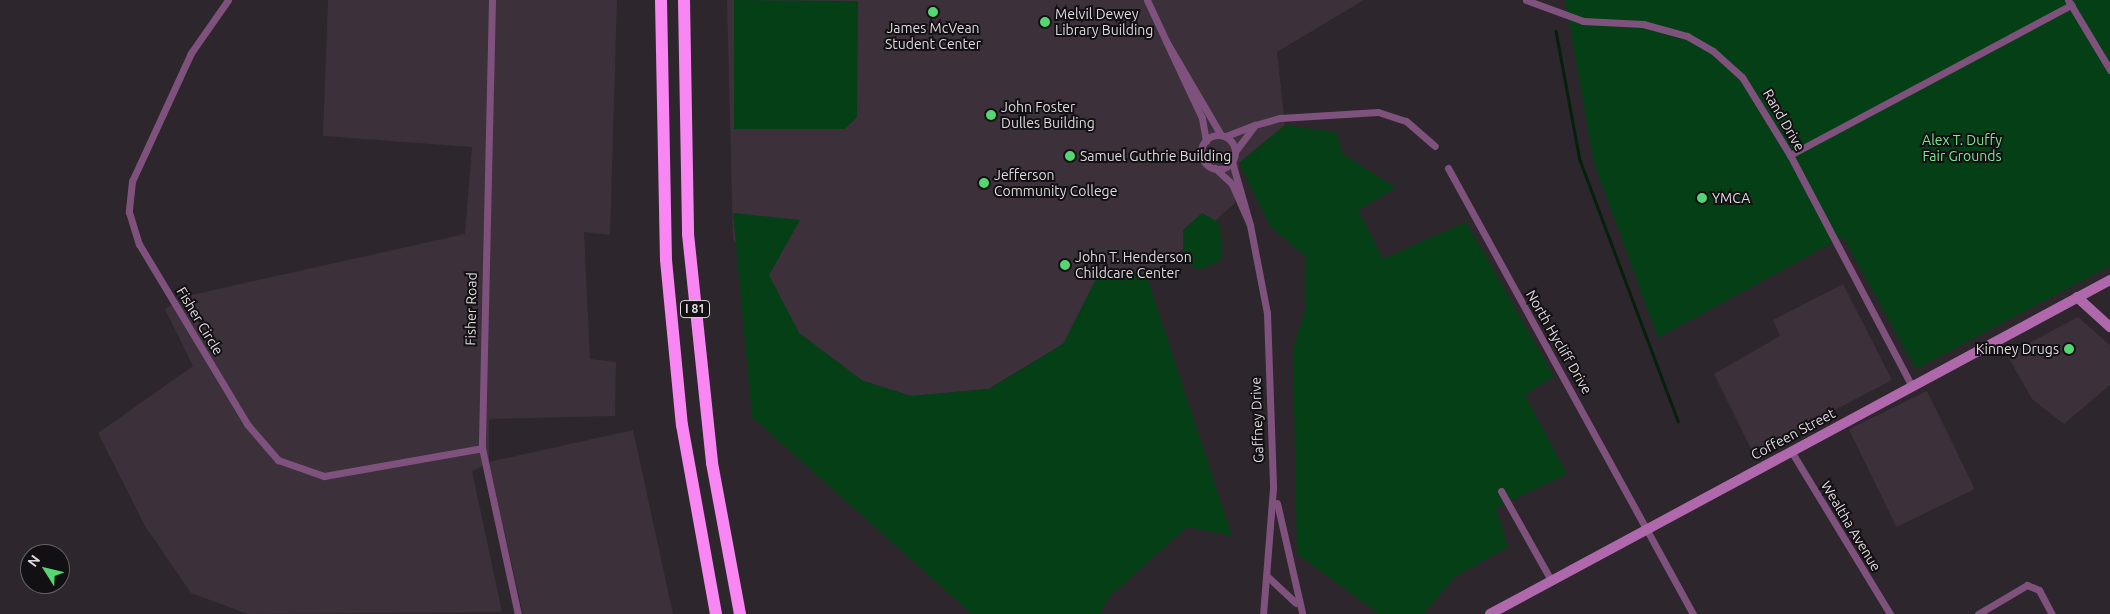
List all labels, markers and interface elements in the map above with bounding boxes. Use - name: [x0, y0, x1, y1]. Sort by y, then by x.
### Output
- marker: James McVean Student Center: [927, 6, 939, 18]
- place label: Melvil Dewey Library Building: [1055, 6, 1153, 38]
- marker: Melvil Dewey Library Building: [1039, 16, 1051, 28]
- place label: James McVean Student Center: [885, 20, 981, 52]
- street label: Rand Drive: [1760, 86, 1808, 154]
- place label: John Foster Dulles Building: [1001, 99, 1095, 132]
- marker: John Foster Dulles Building: [985, 109, 997, 121]
- park label: Alex T. Duffy Fair Grounds: [1922, 132, 2002, 164]
- place label: Samuel Guthrie Building: [1080, 148, 1231, 164]
- marker: Samuel Guthrie Building: [1064, 150, 1076, 162]
- place label: Jefferson Community College: [994, 167, 1117, 200]
- marker: Jefferson Community College: [978, 177, 990, 189]
- place label: YMCA: [1712, 190, 1750, 206]
- marker: YMCA: [1696, 192, 1708, 204]
- place label: John T. Henderson Childcare Center: [1075, 249, 1192, 282]
- marker: John T. Henderson Childcare Center: [1059, 259, 1071, 271]
- street label: Fisher Road: [462, 272, 480, 346]
- street label: Fisher Circle: [173, 284, 227, 358]
- street label: North Hycliff Drive: [1522, 287, 1596, 397]
- road number: I 81: [680, 300, 710, 318]
- place label: Kinney Drugs: [1976, 341, 2059, 357]
- marker: Kinney Drugs: [2063, 343, 2075, 355]
- street label: Gaffney Drive: [1247, 377, 1267, 463]
- street label: Coffeen Street: [1748, 405, 1838, 463]
- street label: Wealtha Avenue: [1817, 478, 1885, 574]
- north arrow: [20, 544, 70, 594]
- text: N: [24, 552, 43, 570]

